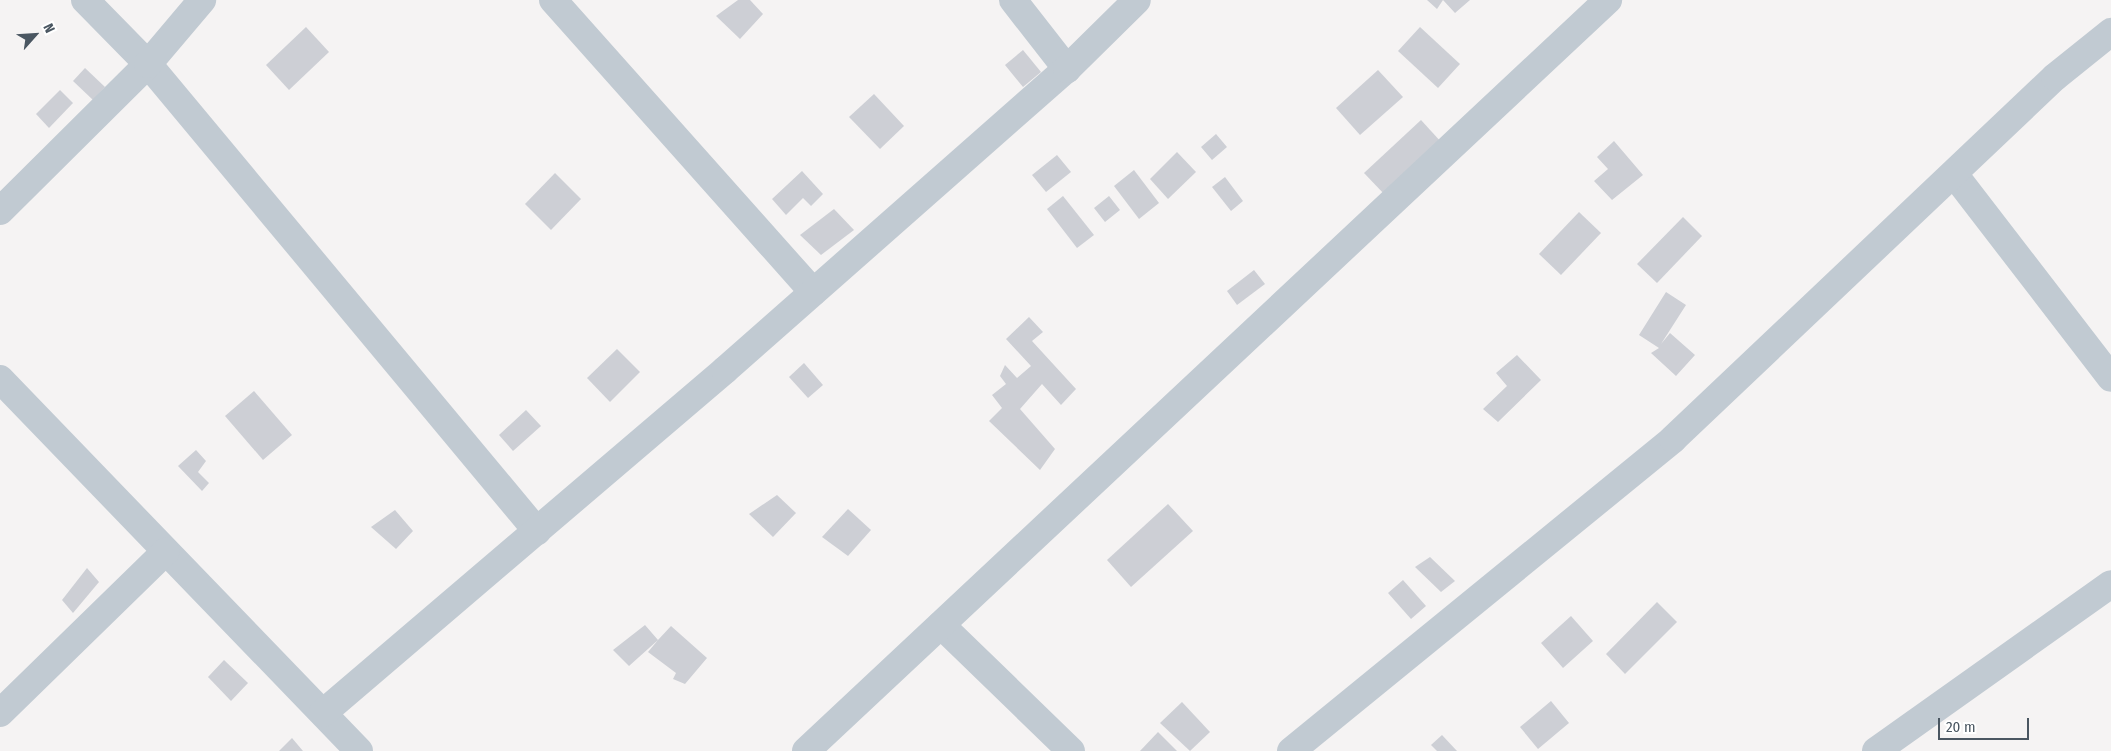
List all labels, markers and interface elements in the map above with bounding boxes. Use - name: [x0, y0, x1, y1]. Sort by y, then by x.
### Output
- north arrow: [10, 10, 60, 60]
- text: N: [39, 21, 58, 36]
- scale bar: [1941, 708, 2032, 740]
- text: 20 m: [1946, 718, 1976, 736]

